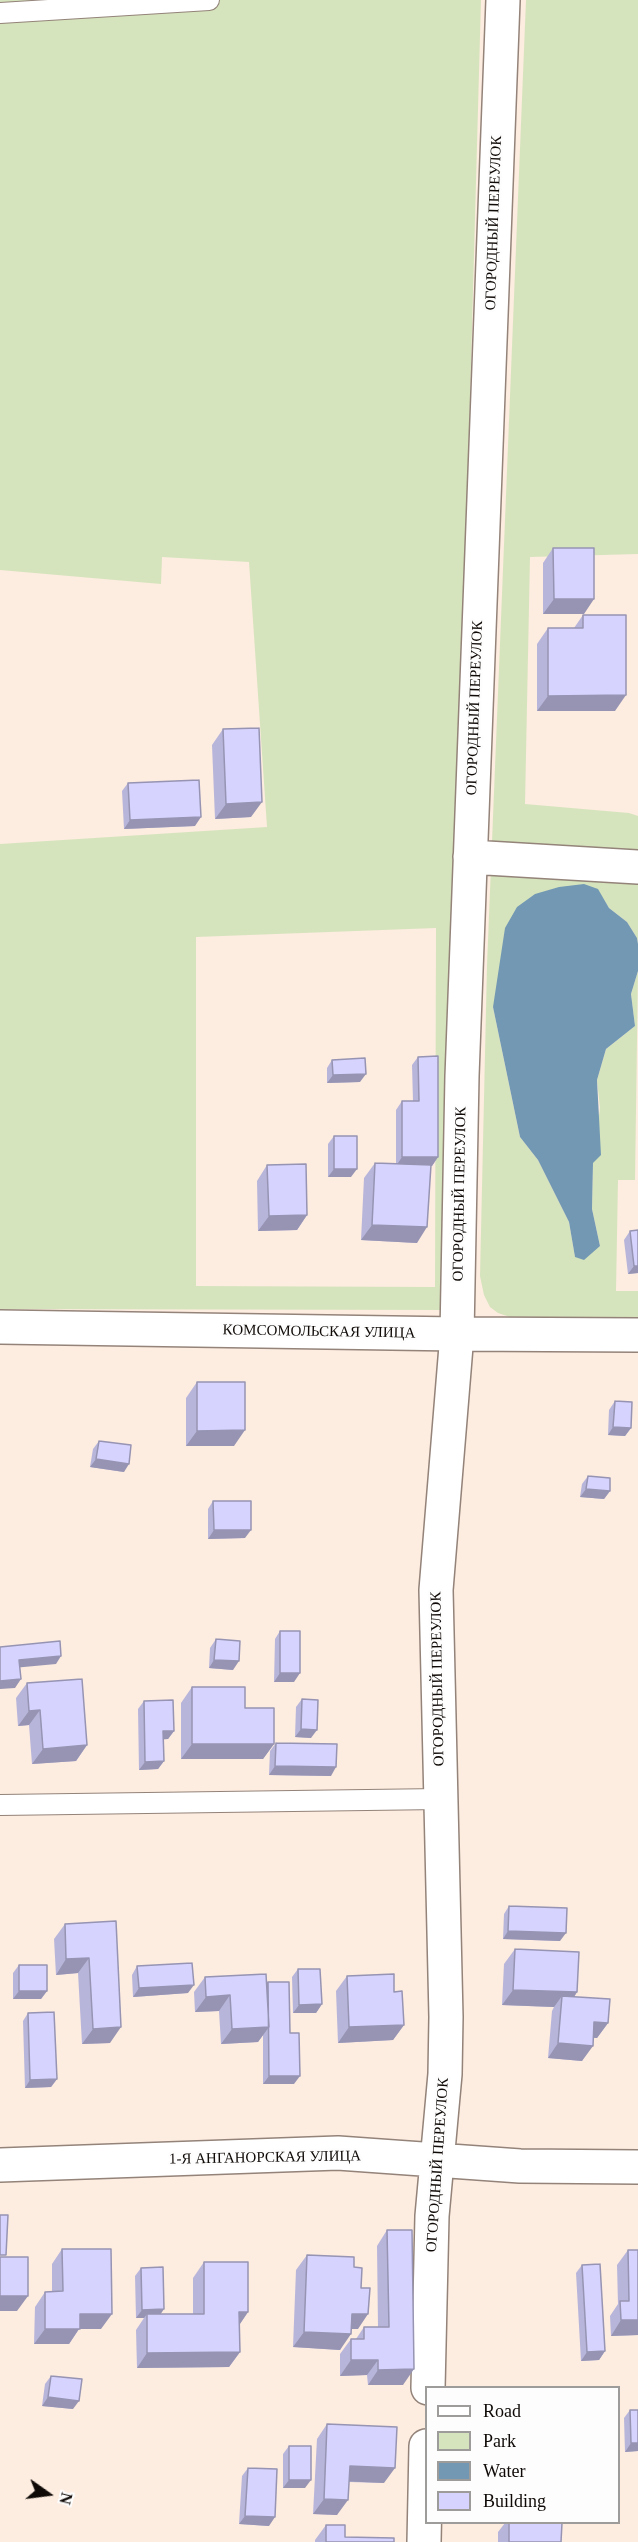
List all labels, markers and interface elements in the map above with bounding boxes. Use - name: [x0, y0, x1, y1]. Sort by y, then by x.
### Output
- street label: ОГОРОДНЫЙ ПЕРЕУЛОК: [482, 135, 506, 311]
- street label: ОГОРОДНЫЙ ПЕРЕУЛОК: [463, 620, 487, 796]
- street label: ОГОРОДНЫЙ ПЕРЕУЛОК: [449, 1106, 471, 1282]
- street label: КОМСОМОЛЬСКАЯ УЛИЦА: [223, 1321, 415, 1343]
- street label: ОГОРОДНЫЙ ПЕРЕУЛОК: [427, 1591, 449, 1767]
- street label: ОГОРОДНЫЙ ПЕРЕУЛОК: [423, 2077, 453, 2253]
- street label: 1-Я АНГАНОРСКАЯ УЛИЦА: [169, 2147, 361, 2169]
- legend: [425, 2386, 620, 2524]
- text: Road: [483, 2401, 521, 2421]
- text: Park: [483, 2431, 516, 2451]
- text: Water: [483, 2461, 526, 2481]
- north arrow: [18, 2464, 78, 2524]
- text: N: [56, 2491, 76, 2506]
- text: Building: [483, 2491, 546, 2511]

